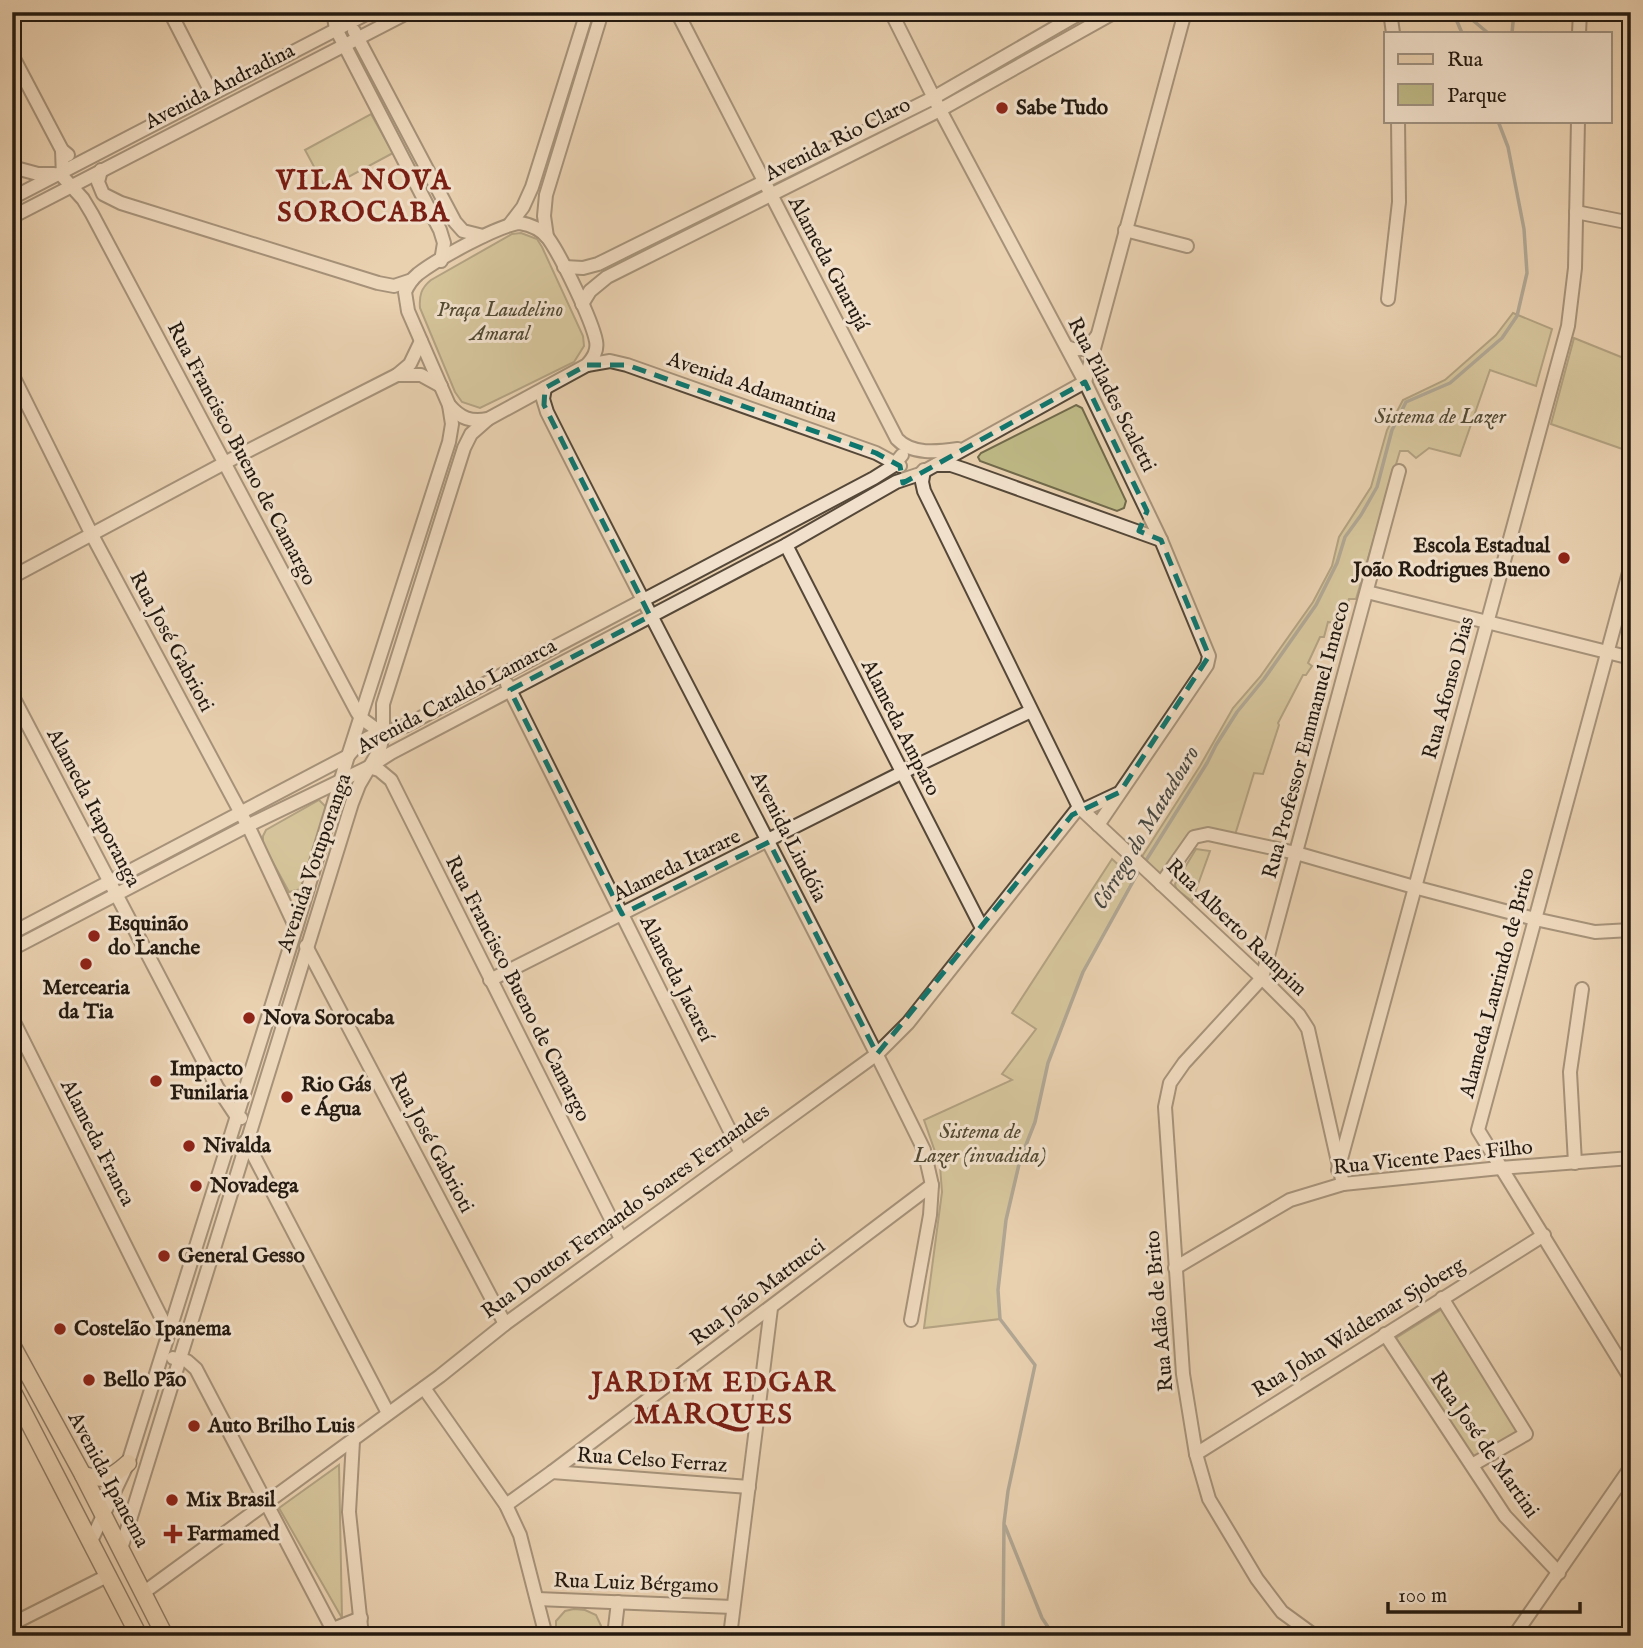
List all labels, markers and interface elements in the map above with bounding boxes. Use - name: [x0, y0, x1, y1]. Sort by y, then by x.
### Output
- legend: [1384, 32, 1612, 122]
- street label: Avenida Andradina: [140, 37, 300, 137]
- text: Rua: [1447, 47, 1484, 74]
- text: Parque: [1447, 83, 1507, 110]
- street label: Avenida Rio Claro: [760, 92, 916, 189]
- place label: Sabe Tudo: [1016, 95, 1109, 122]
- marker: Sabe Tudo: [994, 100, 1010, 116]
- district label: VILA NOVA SOROCABA: [275, 164, 452, 231]
- street label: Alameda Guarujá: [781, 191, 875, 337]
- park label: Praça Laudelino Amaral: [437, 297, 563, 348]
- street label: Rua Pilades Scaletti: [1060, 313, 1162, 477]
- street label: Rua Francisco Bueno de Camargo: [160, 317, 322, 591]
- street label: Avenida Adamantina: [662, 346, 841, 430]
- park label: Sistema de Lazer: [1374, 404, 1507, 431]
- place label: Escola Estadual João Rodrigues Bueno: [1350, 533, 1551, 584]
- marker: Escola Estadual João Rodrigues Bueno: [1556, 550, 1572, 566]
- street label: Rua José Gabrioti: [123, 567, 219, 717]
- street label: Rua Professor Emmanuel Inneco: [1257, 598, 1357, 882]
- street label: Rua Afonso Dias: [1417, 614, 1481, 762]
- street label: Avenida Cataldo Lamarca: [352, 632, 562, 762]
- street label: Alameda Amparo: [854, 654, 946, 801]
- street label: Alameda Itaporanga: [39, 723, 147, 893]
- water label: Córrego do Matadouro: [1086, 741, 1207, 916]
- street label: Avenida Lindóia: [743, 766, 833, 908]
- street label: Avenida Votuporanga: [271, 769, 359, 957]
- street label: Alameda Itarare: [608, 823, 746, 909]
- street label: Rua Francisco Bueno de Camargo: [438, 851, 596, 1127]
- street label: Rua Alberto Rampim: [1160, 854, 1312, 1002]
- street label: Alameda Laurindo de Brito: [1454, 865, 1542, 1102]
- place label: Esquinão do Lanche: [108, 911, 200, 962]
- street label: Alameda Jacareí: [632, 911, 720, 1048]
- marker: Esquinão do Lanche: [86, 928, 102, 944]
- marker: Mercearia da Tia: [78, 956, 94, 972]
- place label: Mercearia da Tia: [42, 975, 130, 1026]
- place label: Nova Sorocaba: [262, 1005, 395, 1032]
- marker: Nova Sorocaba: [241, 1010, 257, 1026]
- place label: Impacto Funilaria: [170, 1056, 249, 1107]
- street label: Rua José Gabrioti: [383, 1068, 479, 1218]
- place label: Rio Gás e Água: [301, 1072, 371, 1123]
- marker: Impacto Funilaria: [148, 1073, 164, 1089]
- street label: Alameda Franca: [53, 1074, 141, 1212]
- marker: Rio Gás e Água: [279, 1089, 295, 1105]
- street label: Rua Doutor Fernando Soares Fernandes: [477, 1098, 775, 1326]
- park label: Sistema de Lazer (invadida): [913, 1119, 1046, 1170]
- place label: Nivalda: [202, 1133, 272, 1160]
- street label: Rua Vicente Paes Filho: [1332, 1134, 1534, 1182]
- marker: Nivalda: [181, 1138, 197, 1154]
- place label: Novadega: [209, 1173, 299, 1200]
- marker: Novadega: [188, 1178, 204, 1194]
- street label: Rua Adão de Brito: [1139, 1229, 1181, 1393]
- street label: Rua João Mattucci: [685, 1233, 831, 1353]
- place label: General Gesso: [178, 1243, 305, 1270]
- marker: General Gesso: [156, 1248, 172, 1264]
- street label: Rua John Waldemar Sjoberg: [1248, 1251, 1471, 1405]
- place label: Costelão Ipanema: [74, 1316, 232, 1343]
- marker: Costelão Ipanema: [52, 1321, 68, 1337]
- district label: JARDIM EDGAR MARQUES: [587, 1366, 837, 1433]
- street label: Rua José de Martini: [1423, 1366, 1545, 1524]
- place label: Bello Pão: [103, 1367, 187, 1394]
- marker: Bello Pão: [81, 1372, 97, 1388]
- street label: Avenida Ipanema: [60, 1407, 155, 1553]
- place label: Auto Brilho Luis: [207, 1413, 355, 1440]
- marker: Auto Brilho Luis: [186, 1418, 202, 1434]
- street label: Rua Celso Ferraz: [576, 1442, 729, 1480]
- place label: Mix Brasil: [186, 1487, 277, 1514]
- marker: Mix Brasil: [164, 1492, 180, 1508]
- place label: Farmamed: [187, 1521, 280, 1548]
- marker: Farmamed: [165, 1526, 181, 1542]
- street label: Rua Luiz Bérgamo: [553, 1568, 719, 1600]
- scale bar: [1388, 1571, 1580, 1615]
- text: 100 m: [1398, 1583, 1447, 1610]

